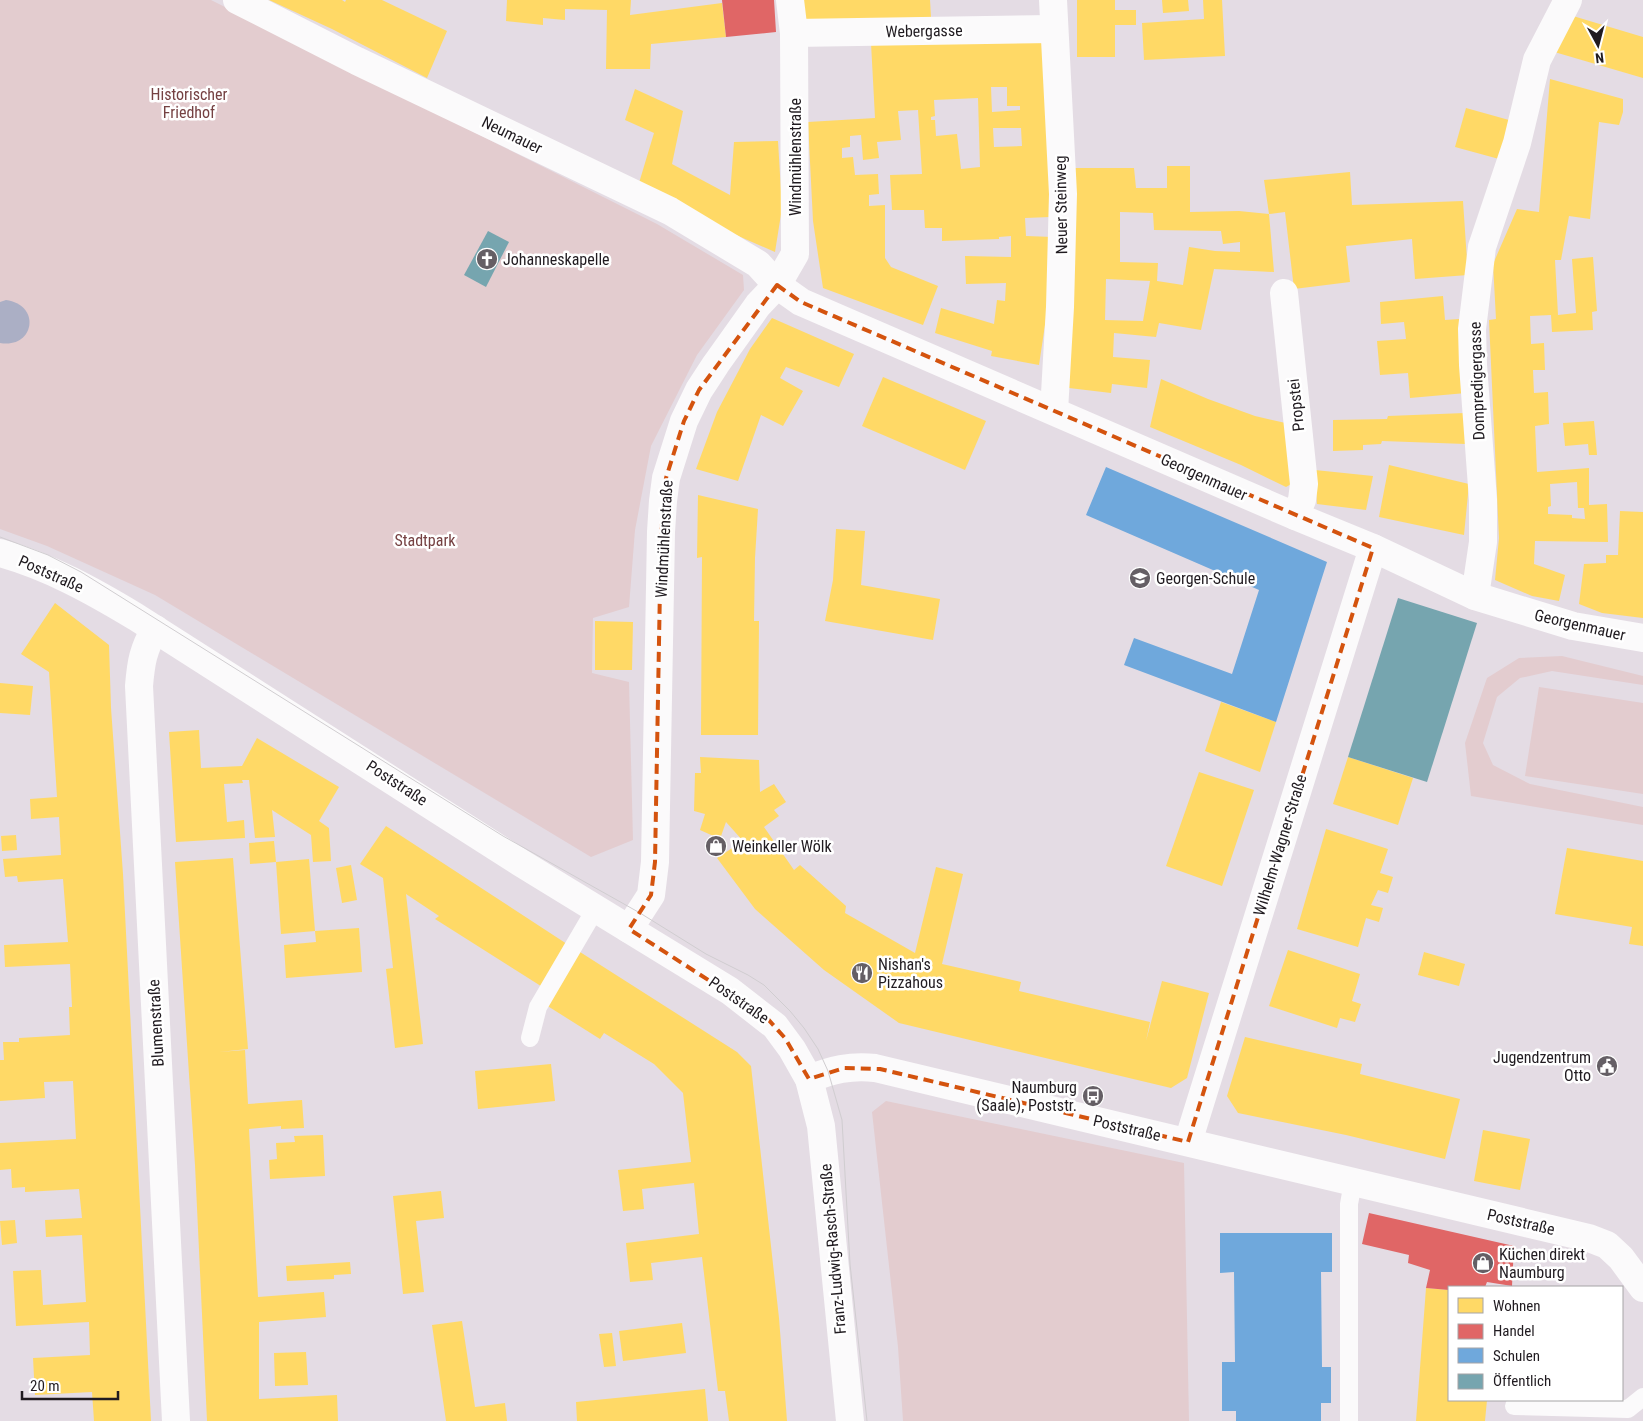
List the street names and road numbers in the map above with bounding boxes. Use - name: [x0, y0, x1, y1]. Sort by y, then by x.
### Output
- street label: Webergasse: [885, 21, 963, 41]
- street label: Windmühlenstraße: [786, 98, 805, 216]
- street label: Neumauer: [479, 112, 545, 158]
- street label: Neuer Steinweg: [1051, 155, 1071, 255]
- street label: Dompredigergasse: [1465, 321, 1489, 441]
- street label: Propstei: [1284, 378, 1308, 432]
- street label: Georgenmauer: [1158, 449, 1250, 505]
- street label: Windmühlenstraße: [651, 480, 677, 598]
- street label: Poststraße: [16, 551, 86, 597]
- street label: Georgenmauer: [1533, 605, 1627, 645]
- street label: Poststraße: [363, 756, 431, 810]
- street label: Wilhelm-Wagner-Straße: [1249, 772, 1311, 918]
- street label: Poststraße: [705, 972, 773, 1028]
- street label: Blumenstraße: [144, 979, 168, 1067]
- street label: Poststraße: [1091, 1111, 1163, 1145]
- street label: Franz-Ludwig-Rasch-Straße: [816, 1163, 850, 1335]
- street label: Poststraße: [1485, 1205, 1557, 1239]

